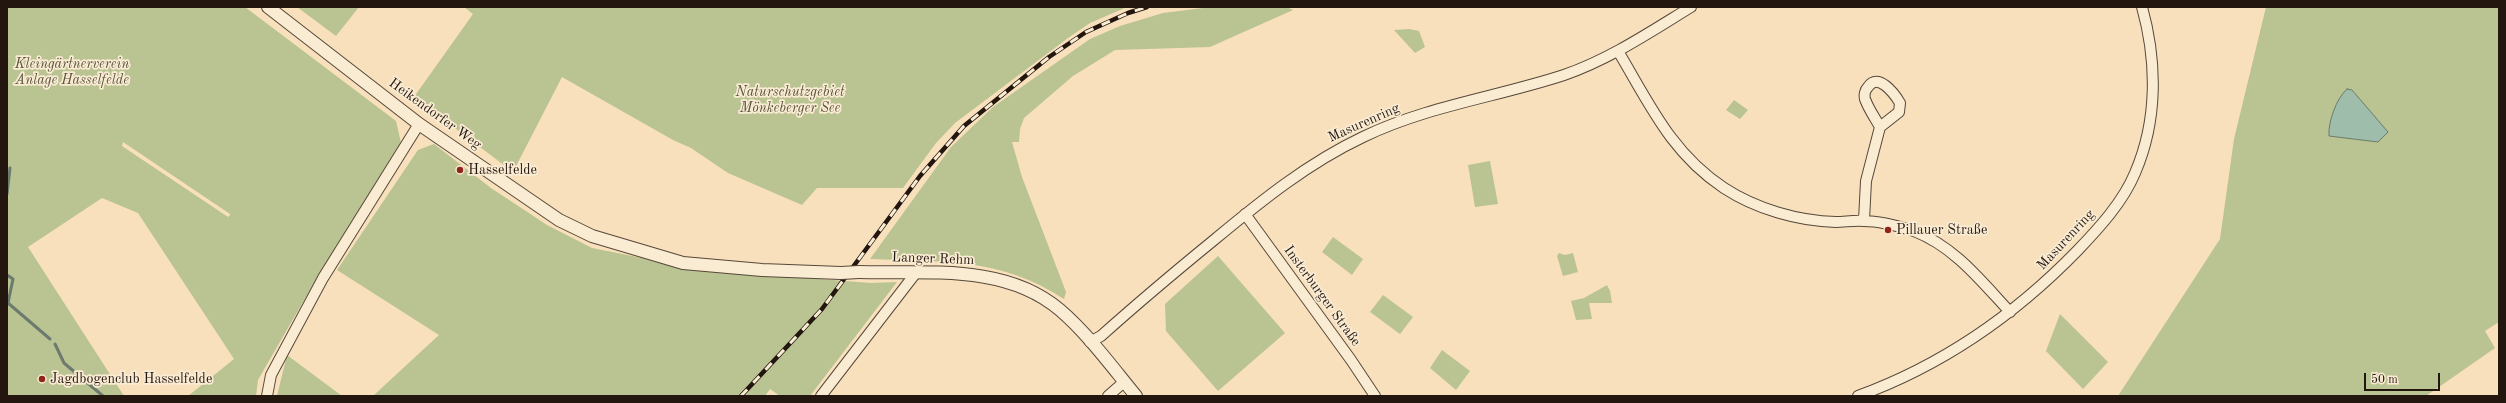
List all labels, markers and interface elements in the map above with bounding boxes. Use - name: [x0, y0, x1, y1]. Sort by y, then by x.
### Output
- park label: Kleingärtnerverein Anlage Hasselfelde: [15, 56, 129, 88]
- street label: Heikendorfer Weg: [385, 75, 485, 153]
- park label: Naturschutzgebiet Mönkeberger See: [736, 84, 844, 116]
- street label: Masurenring: [1326, 100, 1402, 146]
- place label: Hasselfelde: [468, 162, 537, 178]
- marker: Hasselfelde: [455, 165, 465, 175]
- street label: Masurenring: [2034, 206, 2098, 274]
- place label: Pillauer Straße: [1896, 222, 1987, 238]
- marker: Pillauer Straße: [1883, 225, 1893, 235]
- street label: Insterburger Straße: [1280, 242, 1364, 350]
- street label: Langer Rehm: [891, 249, 975, 269]
- scale bar: [2366, 365, 2442, 391]
- place label: Jagdbogenclub Hasselfelde: [50, 371, 212, 387]
- marker: Jagdbogenclub Hasselfelde: [37, 374, 47, 384]
- text: 50 m: [2371, 374, 2398, 386]

